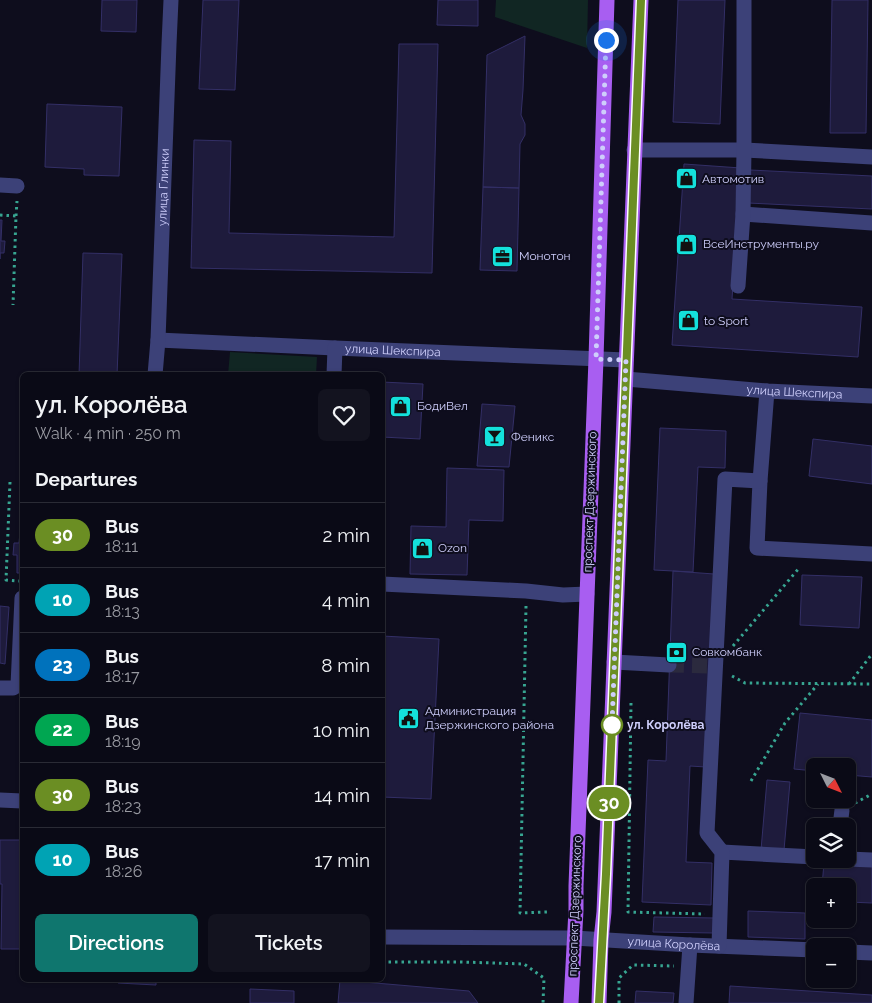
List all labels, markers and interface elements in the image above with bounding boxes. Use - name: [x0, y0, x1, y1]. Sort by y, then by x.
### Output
- your location: [594, 28, 619, 53]
- street label: улица Глинки: [155, 148, 172, 226]
- shop icon: Автомотив: [674, 167, 698, 191]
- place label: Автомотив: [702, 172, 764, 186]
- shop icon: ВсеИнструменты.ру: [675, 232, 699, 256]
- place label: ВсеИнструменты.ру: [703, 237, 819, 251]
- office icon: Монотон: [491, 244, 515, 268]
- place label: Монотон: [519, 249, 571, 263]
- shop icon: to Sport: [676, 309, 700, 333]
- place label: to Sport: [704, 314, 748, 328]
- street label: улица Шекспира: [345, 341, 441, 359]
- street label: улица Шекспира: [746, 382, 843, 402]
- button: heart: [318, 389, 370, 441]
- text: ул. Королёва: [35, 390, 188, 419]
- shop icon: БодиВел: [389, 394, 413, 418]
- place label: БодиВел: [417, 399, 468, 413]
- text: Walk · 4 min · 250 m: [35, 424, 181, 443]
- bar icon: Феникс: [483, 425, 507, 449]
- place label: Феникс: [511, 430, 555, 444]
- street label: проспект Дзержинского: [581, 431, 599, 573]
- text: Departures: [35, 468, 137, 490]
- text: Bus: [105, 515, 139, 537]
- text: 30: [52, 524, 73, 545]
- text: 2 min: [323, 524, 370, 546]
- shop icon: Ozon: [410, 536, 434, 560]
- text: 18:11: [105, 537, 138, 556]
- place label: Ozon: [438, 541, 467, 555]
- text: Bus: [105, 580, 139, 602]
- text: 10: [53, 589, 72, 610]
- text: 4 min: [322, 589, 370, 611]
- text: 18:13: [105, 602, 140, 621]
- bank icon: Совкомбанк: [664, 640, 688, 664]
- text: Bus: [105, 645, 139, 667]
- place label: Совкомбанк: [692, 645, 762, 659]
- text: 23: [52, 654, 73, 675]
- text: 8 min: [321, 654, 370, 676]
- text: 18:17: [105, 667, 140, 686]
- place label: Администрация Дзержинского района: [425, 704, 554, 732]
- public building icon: Администрация Дзержинского района: [397, 706, 421, 730]
- text: Bus: [105, 710, 139, 732]
- marker: ул. Королёва: [601, 714, 623, 736]
- place label: ул. Королёва: [627, 718, 704, 732]
- text: 22: [52, 719, 73, 740]
- text: 10 min: [313, 719, 370, 741]
- text: 18:19: [105, 732, 141, 751]
- north arrow: [806, 758, 856, 808]
- map controls: [806, 758, 856, 988]
- text: Bus: [105, 775, 139, 797]
- text: 30: [52, 784, 73, 805]
- text: 14 min: [314, 784, 370, 806]
- line badge: 30: [586, 787, 632, 819]
- text: 30: [598, 792, 620, 813]
- text: 18:23: [105, 797, 141, 816]
- button: layers: [806, 818, 856, 868]
- street label: проспект Дзержинского: [566, 835, 584, 977]
- text: Bus: [105, 840, 139, 862]
- text: 10: [53, 849, 72, 870]
- text: 17 min: [314, 849, 370, 871]
- text: 18:26: [105, 862, 142, 881]
- button: +: [806, 878, 856, 928]
- button: Directions: [35, 914, 198, 972]
- button: Tickets: [208, 914, 370, 972]
- street label: улица Королёва: [627, 934, 720, 953]
- button: −: [806, 938, 856, 988]

